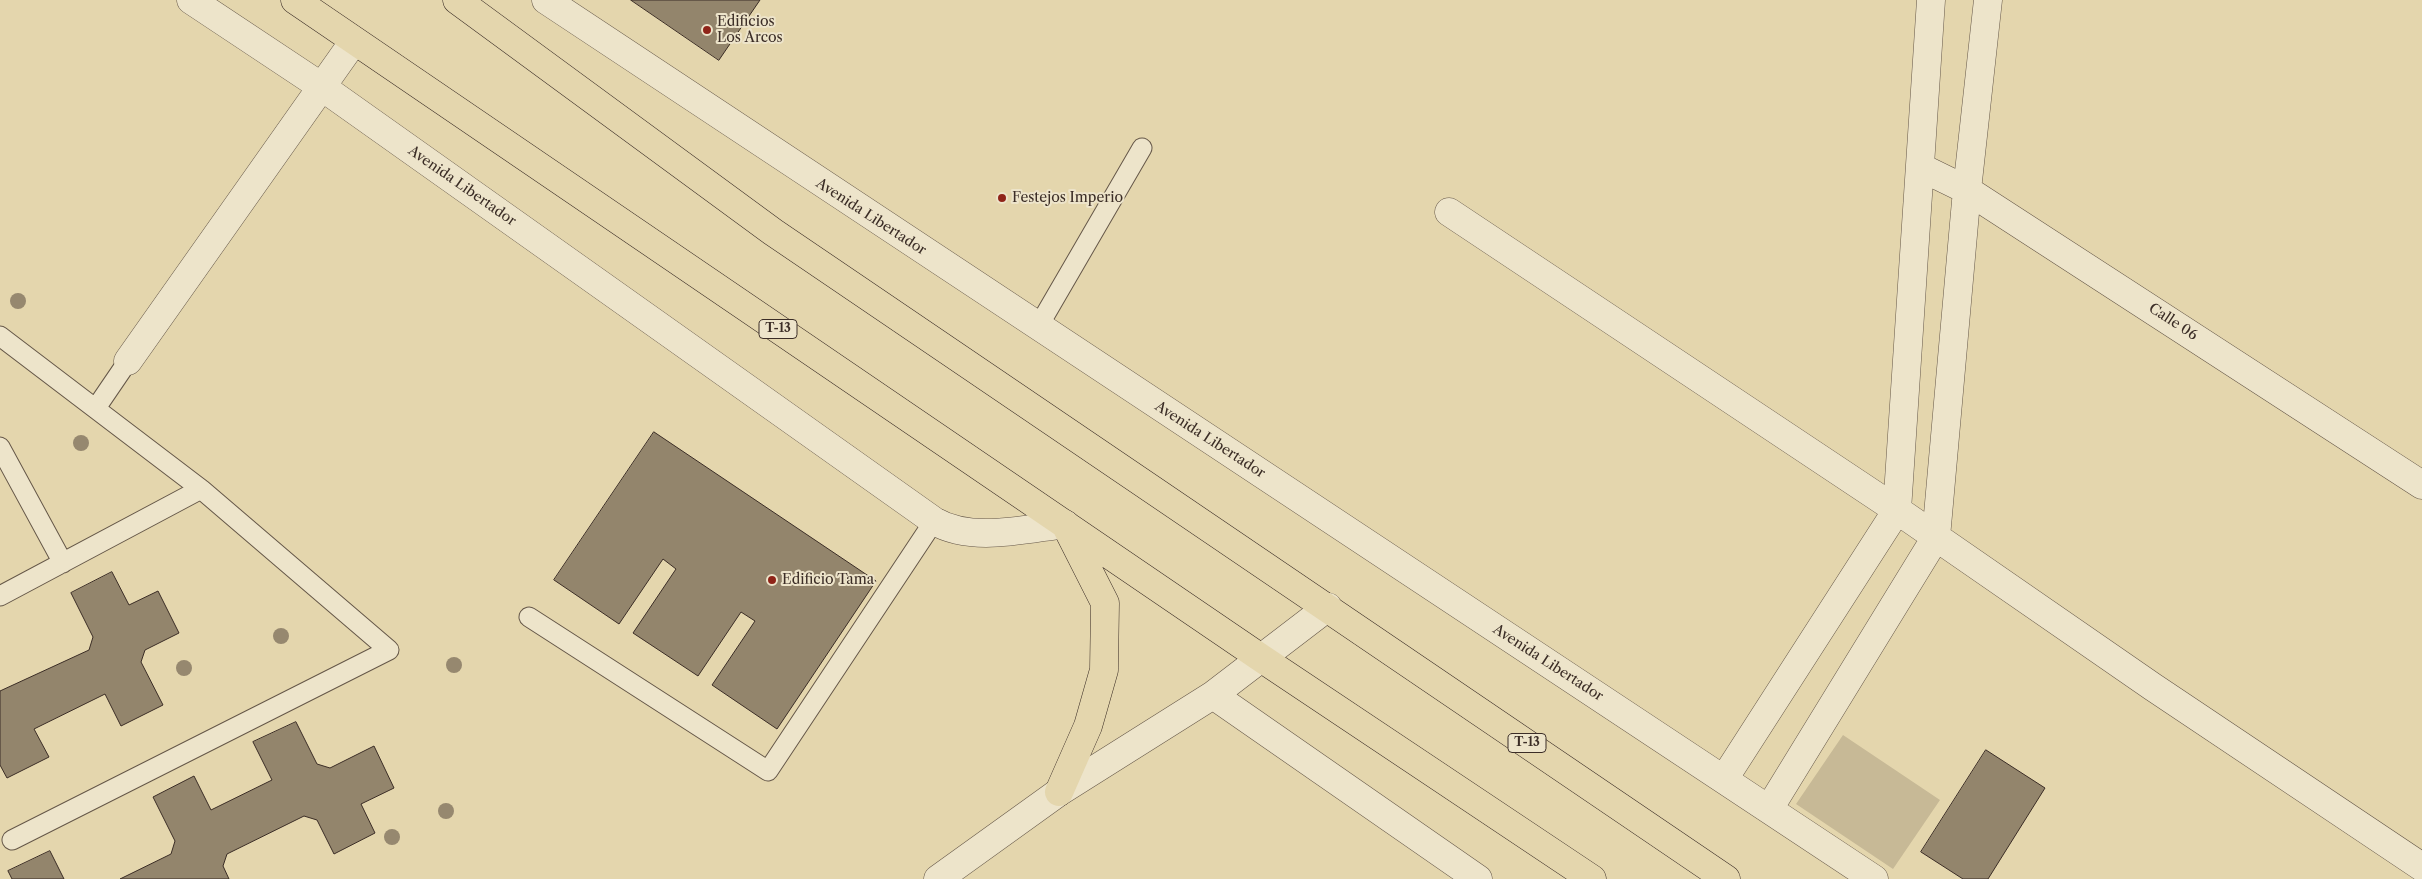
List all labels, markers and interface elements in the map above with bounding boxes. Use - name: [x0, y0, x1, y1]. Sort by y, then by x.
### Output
- place label: Edificios Los Arcos: [717, 14, 783, 46]
- marker: Edificios Los Arcos: [701, 24, 713, 36]
- street label: Avenida Libertador: [405, 142, 519, 230]
- street label: Avenida Libertador: [813, 175, 929, 259]
- place label: Festejos Imperio: [1012, 190, 1123, 206]
- marker: Festejos Imperio: [996, 192, 1008, 204]
- street label: Calle 06: [2145, 300, 2201, 344]
- road number: T-13: [759, 320, 797, 338]
- street label: Avenida Libertador: [1152, 398, 1268, 482]
- place label: Edificio Tama: [782, 572, 874, 588]
- marker: Edificio Tama: [766, 574, 778, 586]
- street label: Avenida Libertador: [1490, 621, 1606, 705]
- road number: T-13: [1508, 734, 1546, 752]

